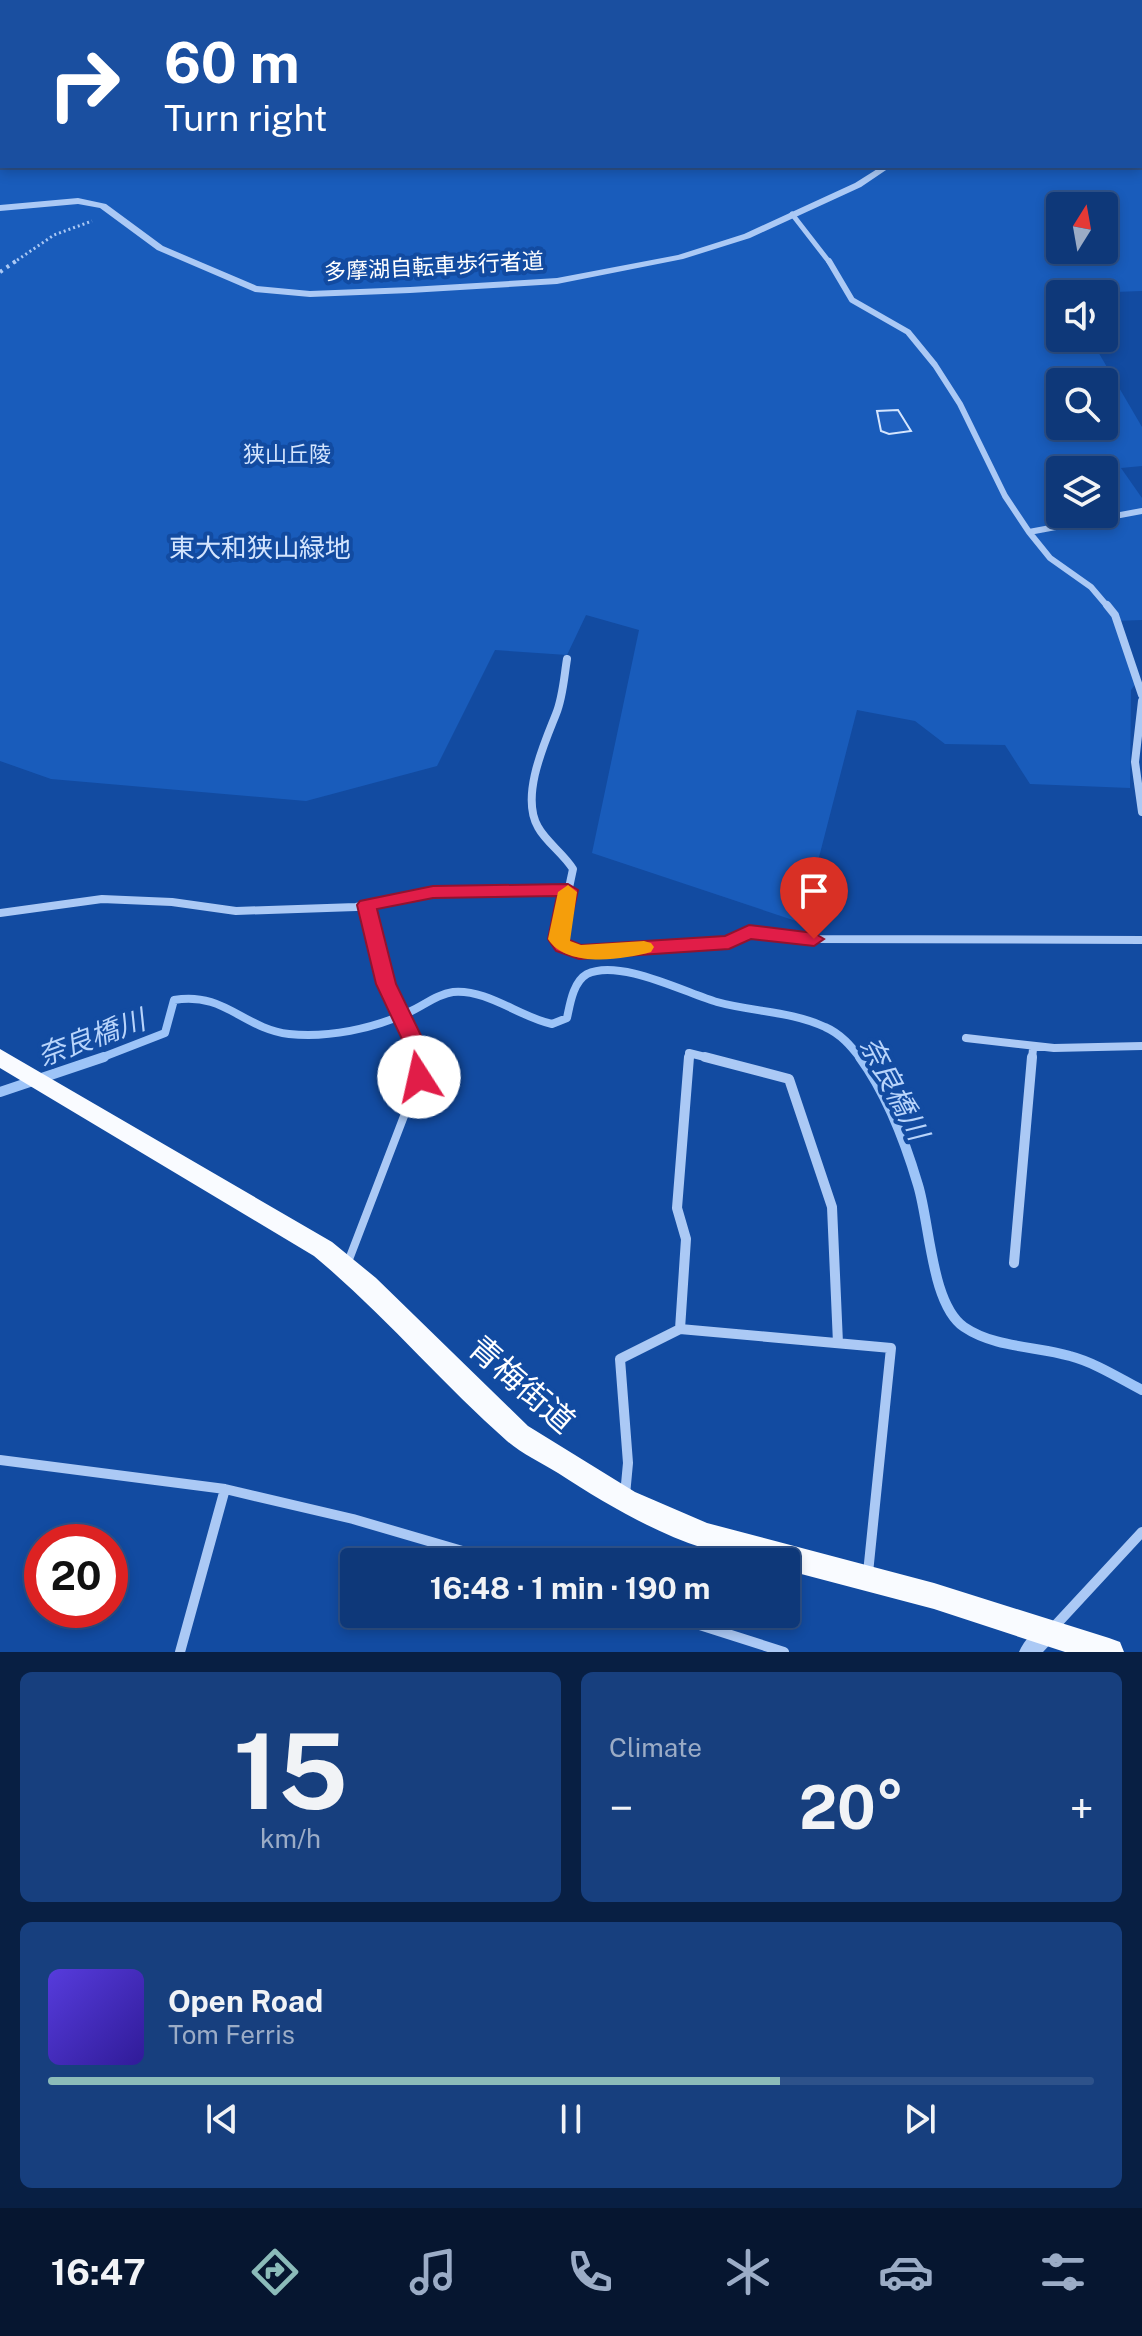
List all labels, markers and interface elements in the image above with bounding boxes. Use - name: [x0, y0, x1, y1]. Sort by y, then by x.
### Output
- text: 60 m: [164, 30, 300, 96]
- icon: right: [32, 32, 136, 136]
- text: Turn right: [164, 97, 327, 139]
- north arrow: [1046, 192, 1118, 264]
- map controls: [1046, 192, 1118, 528]
- street label: 多摩湖自転車歩行者道: [323, 247, 545, 285]
- button: sound: [1046, 280, 1118, 352]
- button: search: [1046, 368, 1118, 440]
- park label: 狭山丘陵: [243, 441, 331, 467]
- button: layers: [1046, 456, 1118, 528]
- park label: 東大和狭山緑地: [169, 532, 351, 563]
- pin: [780, 857, 848, 939]
- icon: arrive: [792, 869, 836, 913]
- water label: 奈良橋川: [33, 1001, 152, 1072]
- water label: 奈良橋川: [854, 1031, 937, 1148]
- position arrow: [377, 1035, 461, 1119]
- street label: 青梅街道: [462, 1328, 582, 1440]
- speed limit sign: 20: [24, 1524, 128, 1628]
- text: 16:48 · 1 min · 190 m: [430, 1570, 710, 1606]
- text: 15: [233, 1710, 348, 1832]
- text: Climate: [609, 1732, 702, 1763]
- text: 20°: [799, 1772, 904, 1843]
- text: −: [609, 1782, 633, 1834]
- text: +: [1070, 1782, 1094, 1834]
- text: km/h: [260, 1823, 321, 1854]
- text: Open Road: [168, 1983, 323, 2019]
- text: Tom Ferris: [168, 2019, 295, 2050]
- icon: previous: [200, 2097, 244, 2141]
- icon: pause: [549, 2097, 593, 2141]
- icon: next: [898, 2097, 942, 2141]
- icon: directions: [247, 2244, 303, 2300]
- icon: music: [405, 2244, 461, 2300]
- icon: phone: [562, 2244, 618, 2300]
- icon: climate: [720, 2244, 776, 2300]
- icon: car: [878, 2244, 934, 2300]
- icon: filters: [1035, 2244, 1091, 2300]
- text: 16:47: [51, 2251, 146, 2293]

